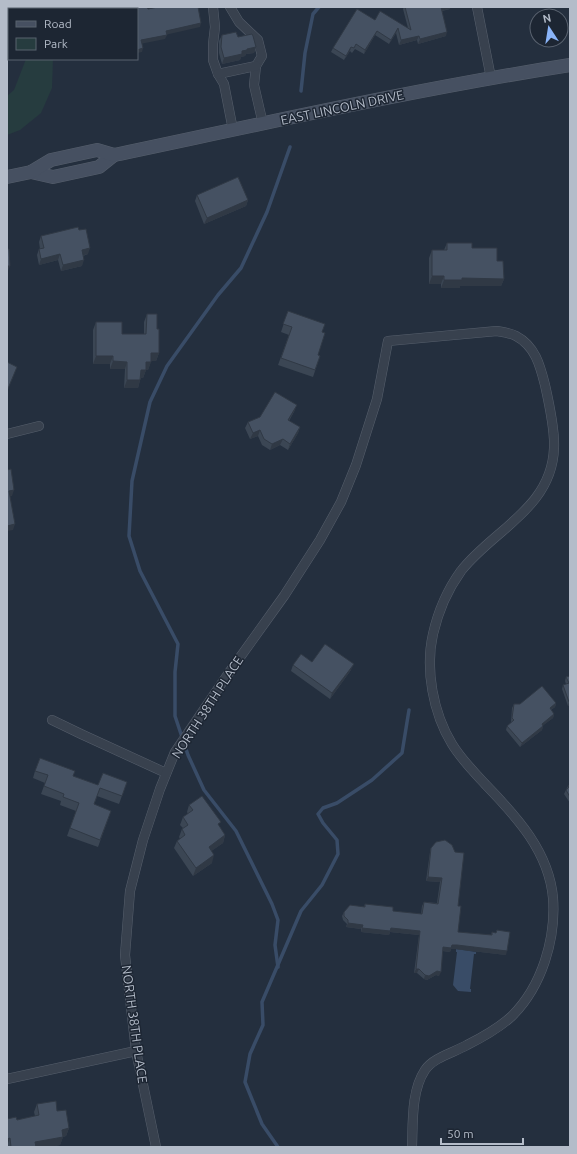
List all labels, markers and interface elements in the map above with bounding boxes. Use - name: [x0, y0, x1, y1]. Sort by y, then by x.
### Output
- legend: [8, 8, 138, 60]
- north arrow: [529, 8, 569, 48]
- text: N: [542, 11, 552, 25]
- text: Road: [44, 17, 72, 30]
- text: Park: [44, 37, 68, 50]
- street label: EAST LINCOLN DRIVE: [279, 87, 405, 127]
- street label: NORTH 38TH PLACE: [169, 653, 245, 761]
- street label: NORTH 38TH PLACE: [120, 964, 150, 1084]
- scale bar: [441, 1120, 523, 1146]
- text: 50 m: [447, 1127, 474, 1140]

